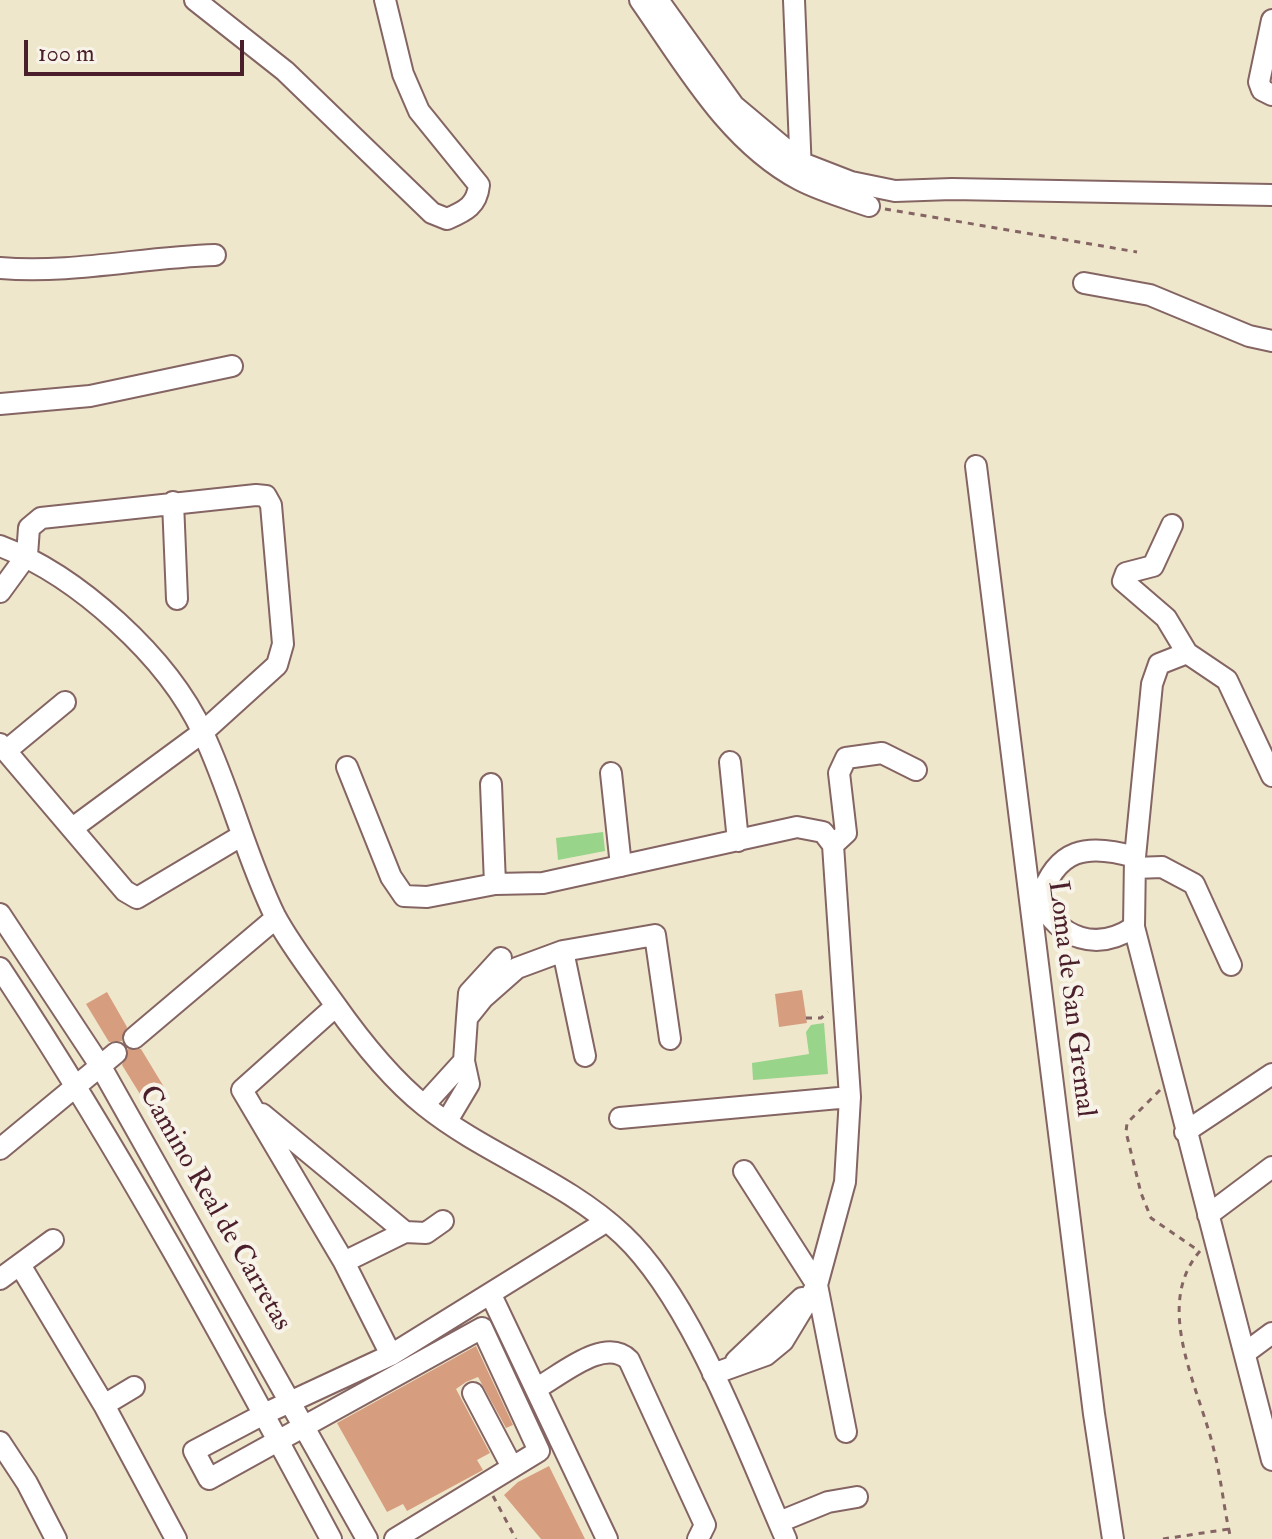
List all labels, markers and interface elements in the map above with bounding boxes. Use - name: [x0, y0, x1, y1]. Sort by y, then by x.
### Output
- scale bar: [28, 24, 248, 74]
- text: 100 m: [38, 38, 95, 69]
- street label: Loma de San Gremal: [1039, 879, 1101, 1119]
- street label: Camino Real de Carretas: [130, 1081, 298, 1337]

